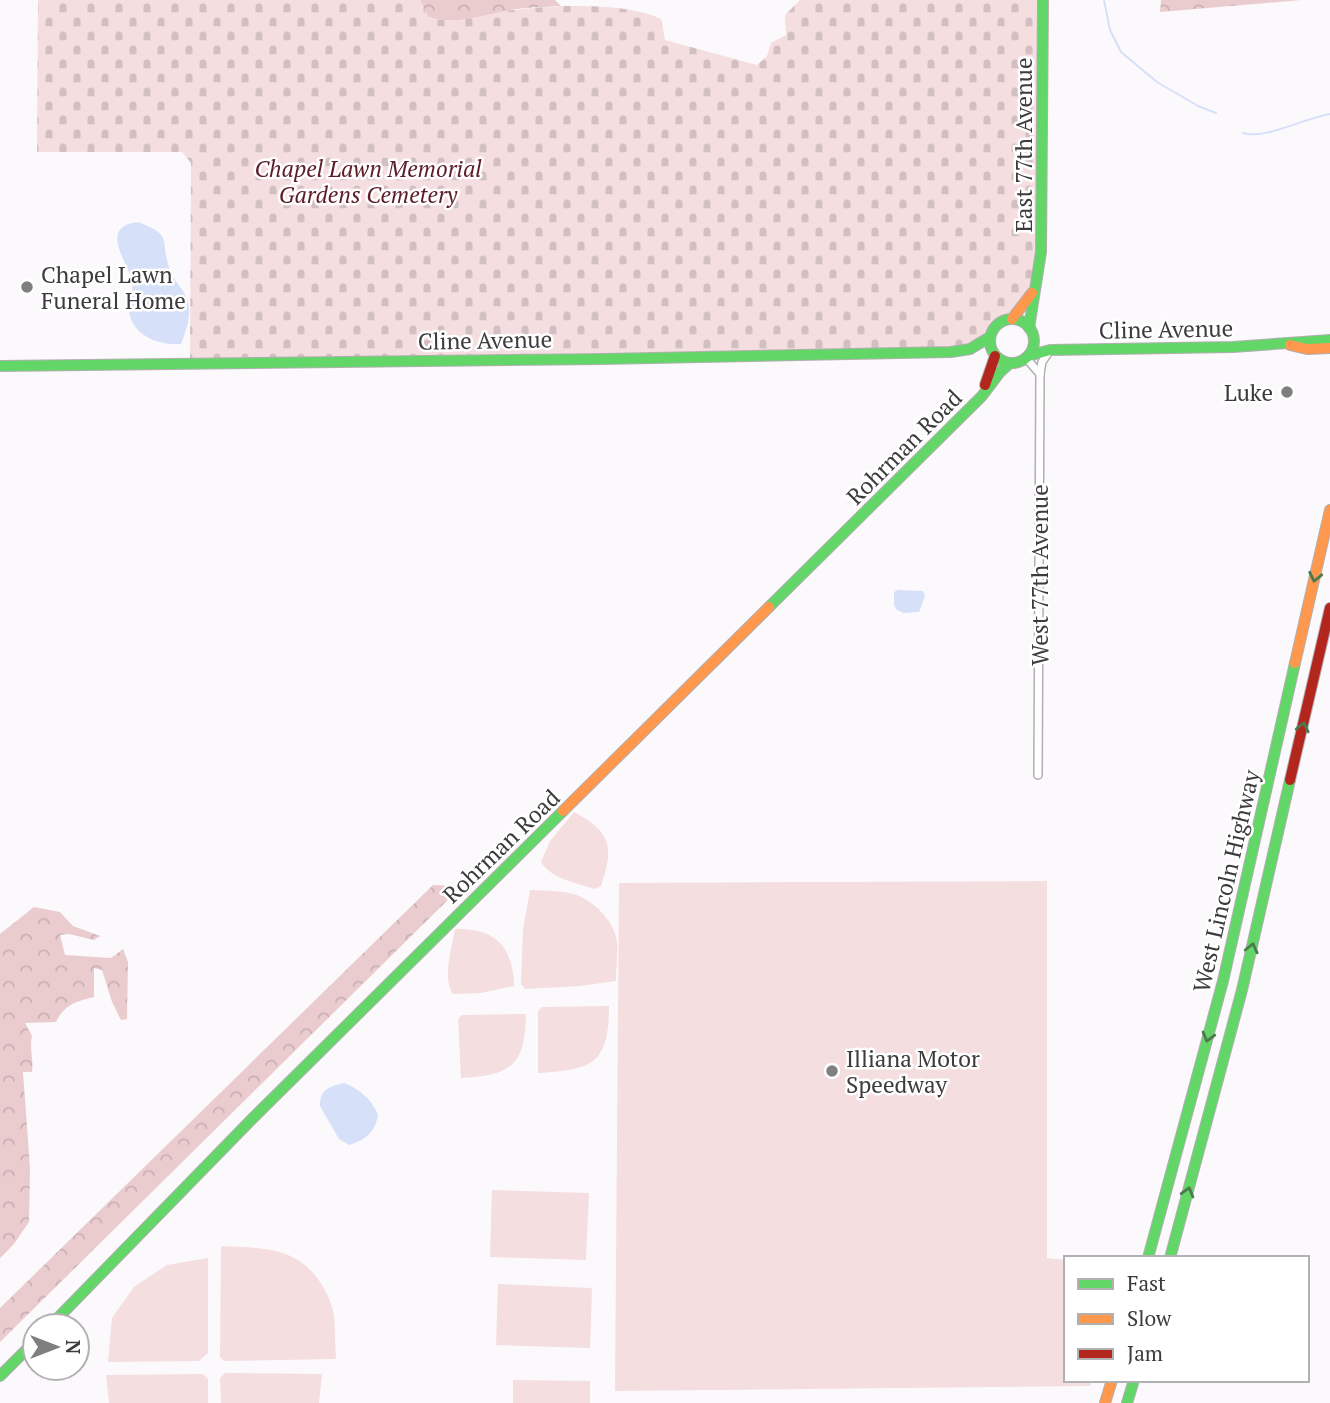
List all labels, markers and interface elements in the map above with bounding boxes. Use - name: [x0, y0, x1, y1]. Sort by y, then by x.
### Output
- street label: East 77th Avenue: [1008, 57, 1039, 233]
- park label: Chapel Lawn Memorial Gardens Cemetery: [254, 153, 482, 210]
- place label: Chapel Lawn Funeral Home: [41, 259, 186, 316]
- marker: Chapel Lawn Funeral Home: [19, 279, 35, 295]
- street label: Cline Avenue: [1099, 312, 1233, 346]
- street label: Cline Avenue: [418, 323, 552, 357]
- place label: Luke: [1224, 377, 1273, 408]
- street label: Rohrman Road: [840, 382, 969, 511]
- marker: Luke: [1279, 384, 1295, 400]
- street label: West 77th Avenue: [1024, 484, 1055, 666]
- one-way arrow: [1309, 570, 1324, 582]
- one-way arrow: [1295, 721, 1309, 733]
- street label: West Lincoln Highway: [1185, 766, 1267, 995]
- street label: Rohrman Road: [436, 782, 566, 910]
- one-way arrow: [1243, 942, 1258, 954]
- one-way arrow: [1202, 1030, 1216, 1042]
- place label: Illiana Motor Speedway: [846, 1043, 980, 1100]
- marker: Illiana Motor Speedway: [824, 1063, 840, 1079]
- one-way arrow: [1180, 1186, 1195, 1198]
- legend: [1064, 1256, 1309, 1382]
- text: Fast: [1127, 1269, 1166, 1297]
- text: Slow: [1127, 1304, 1172, 1332]
- north arrow: [21, 1312, 91, 1382]
- text: Jam: [1127, 1339, 1163, 1367]
- text: N: [61, 1340, 86, 1355]

